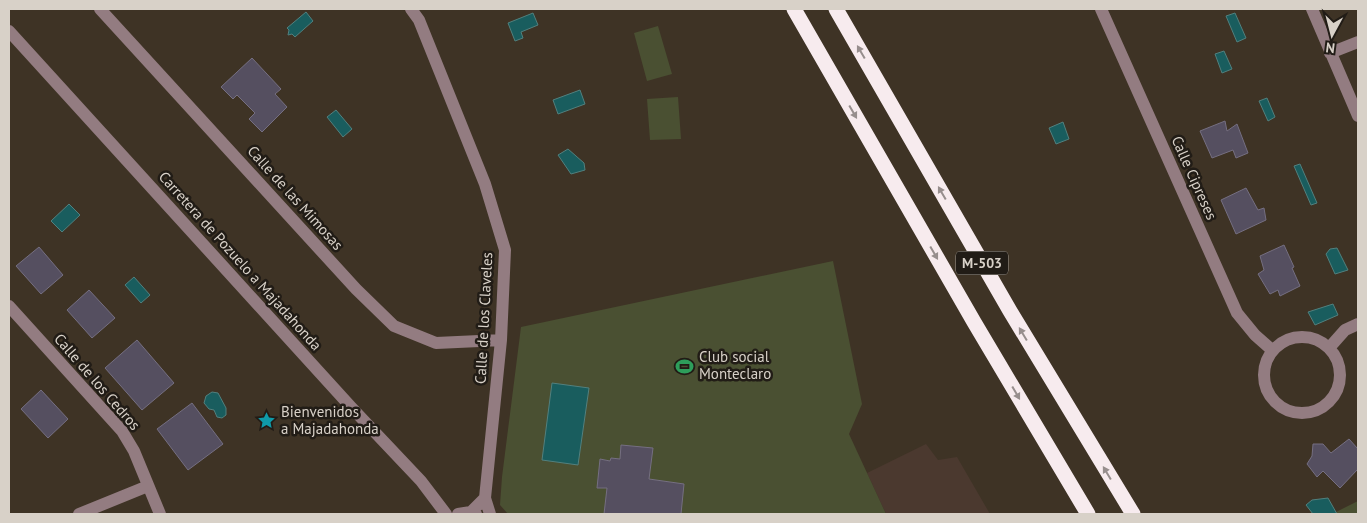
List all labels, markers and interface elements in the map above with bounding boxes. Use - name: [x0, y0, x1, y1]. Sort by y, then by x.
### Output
- north arrow: [1307, 10, 1357, 60]
- text: N: [1325, 38, 1336, 57]
- one-way arrow: [857, 45, 865, 59]
- one-way arrow: [849, 105, 858, 118]
- street label: Calle Cipreses: [1168, 133, 1221, 223]
- street label: Calle de las Mimosas: [243, 141, 347, 254]
- street label: Carretera de Pozuelo a Majadahonda: [155, 167, 326, 354]
- one-way arrow: [937, 186, 946, 200]
- one-way arrow: [930, 246, 939, 259]
- street label: Calle de los Claveles: [471, 252, 496, 384]
- road number: M-503: [956, 252, 1008, 274]
- one-way arrow: [1019, 327, 1028, 340]
- street label: Calle de los Cedros: [50, 329, 144, 434]
- place label: Club social Monteclaro: [699, 347, 771, 383]
- sports icon: Club social Monteclaro: [675, 356, 695, 376]
- one-way arrow: [1011, 387, 1020, 400]
- place label: Bienvenidos a Majadahonda: [281, 402, 379, 438]
- place icon: Bienvenidos a Majadahonda: [257, 411, 277, 431]
- one-way arrow: [1102, 466, 1111, 479]

